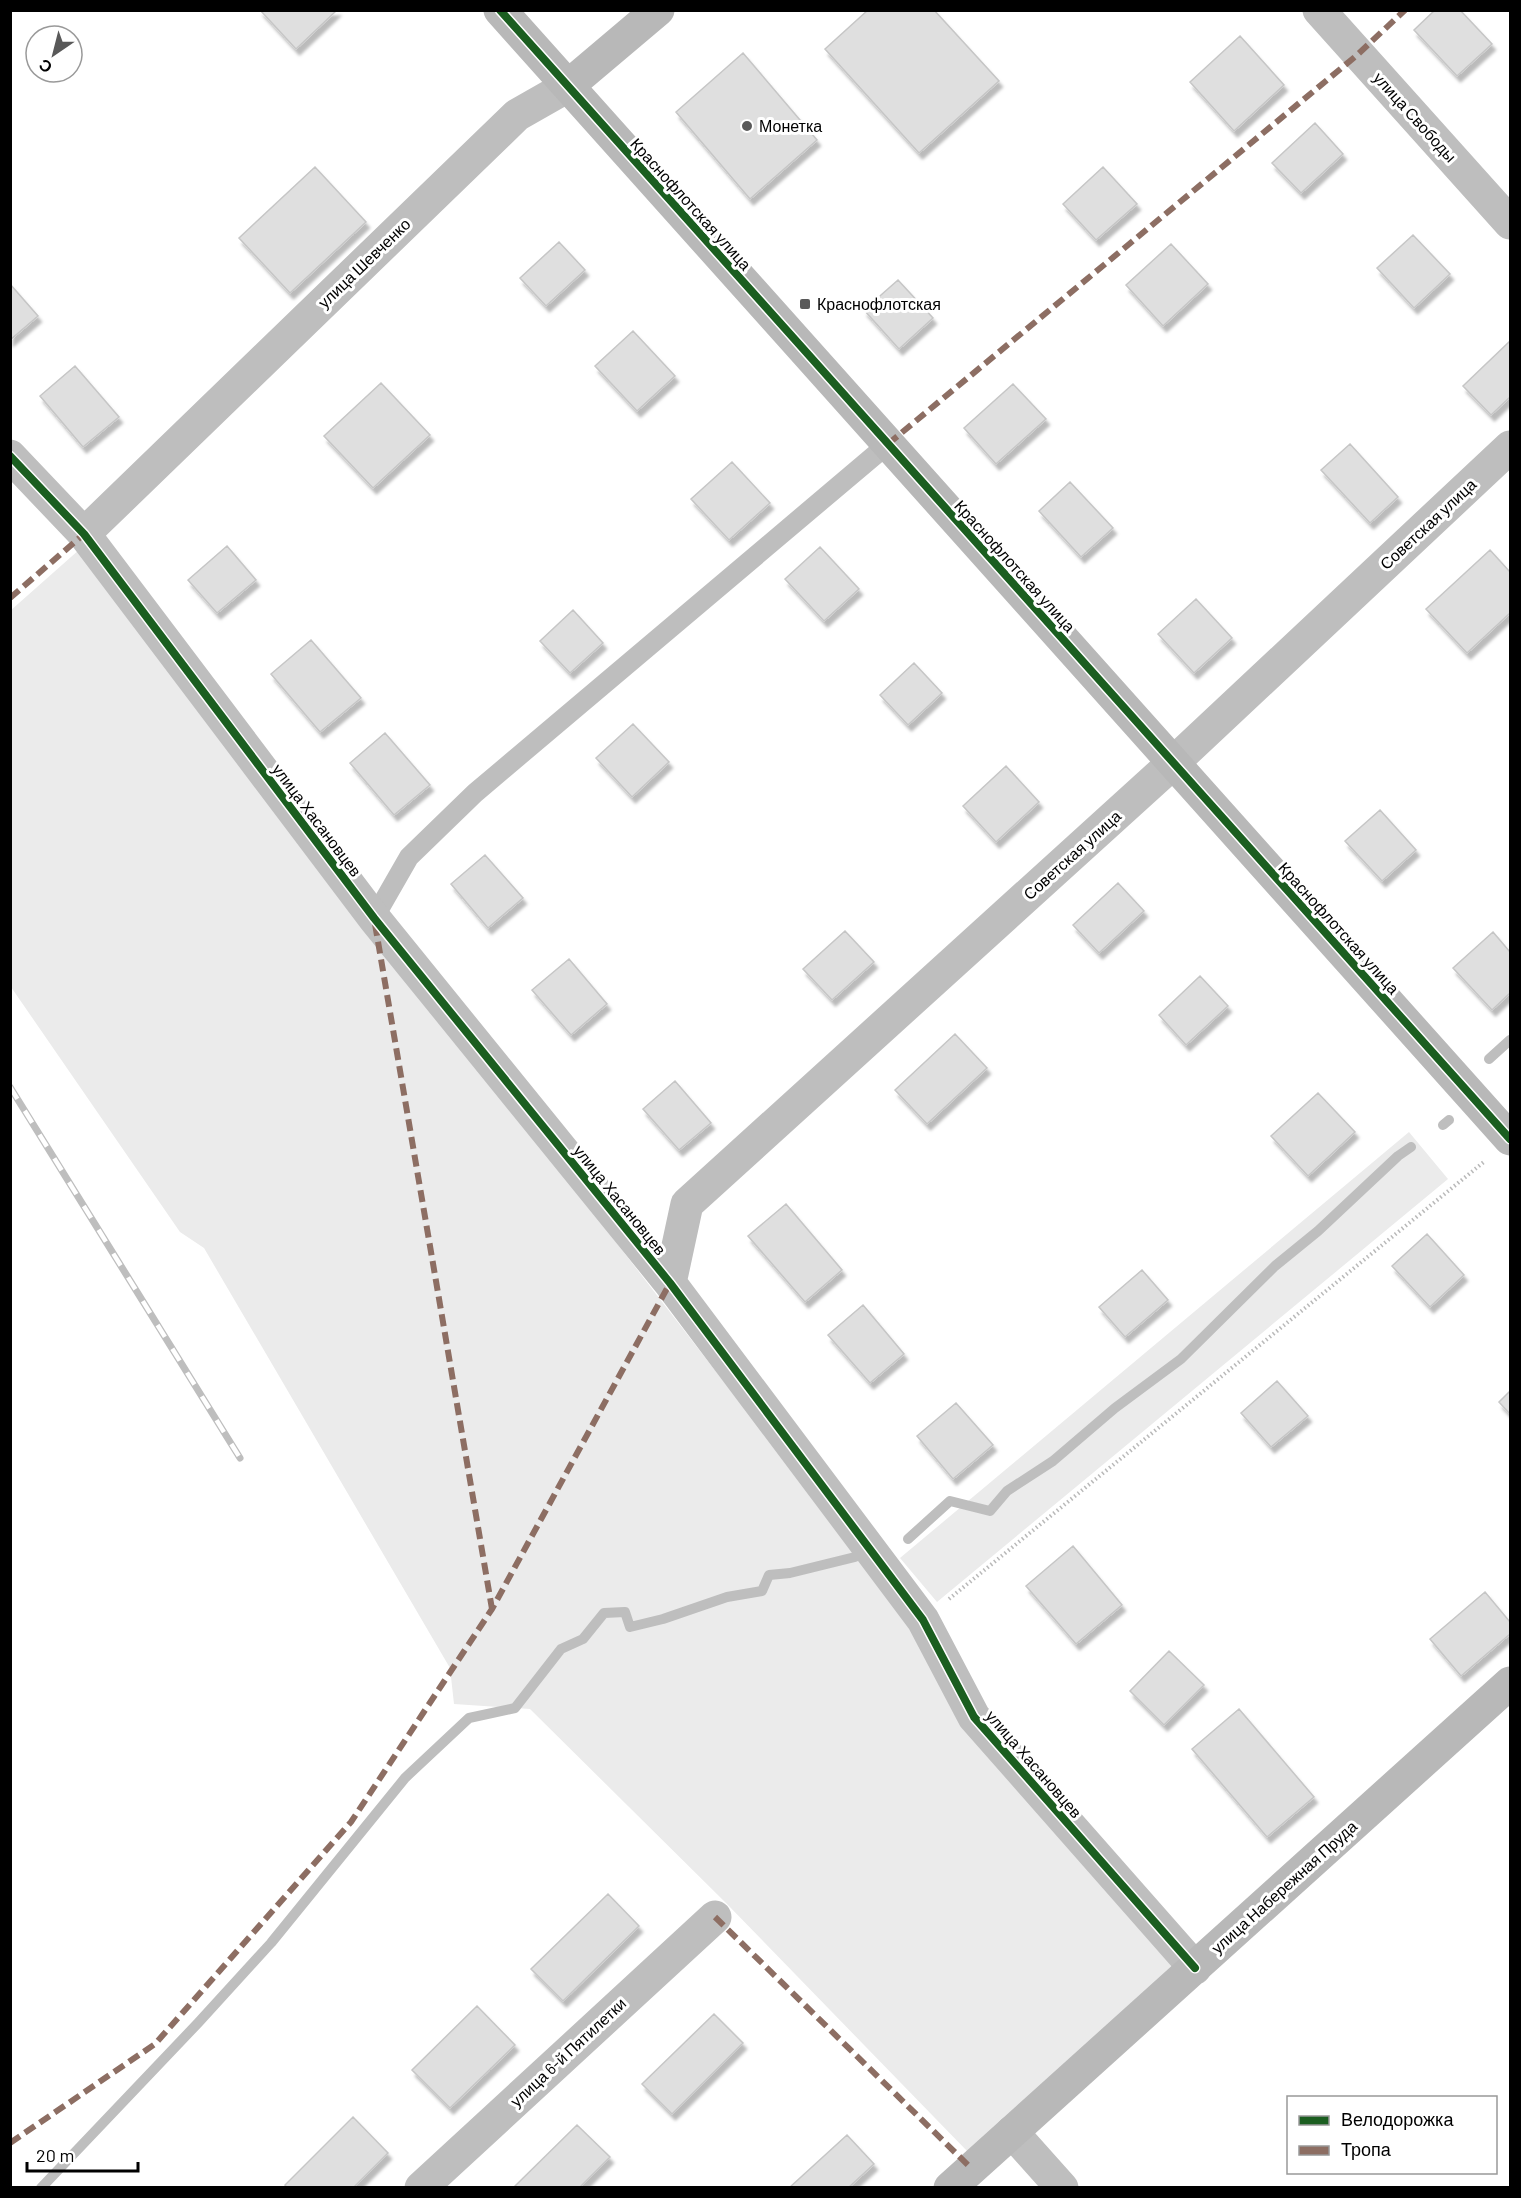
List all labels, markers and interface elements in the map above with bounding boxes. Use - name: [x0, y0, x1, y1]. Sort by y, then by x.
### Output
- north arrow: [24, 24, 84, 84]
- text: С: [35, 55, 55, 78]
- street label: улица Свободы: [1370, 68, 1461, 166]
- place label: Монетка: [759, 116, 822, 135]
- marker: Монетка: [740, 119, 754, 133]
- street label: Краснофлотская улица: [627, 134, 756, 274]
- street label: улица Шевченко: [314, 214, 414, 311]
- place label: Краснофлотская: [817, 294, 941, 313]
- marker: Краснофлотская: [798, 297, 812, 311]
- street label: Советская улица: [1376, 474, 1480, 573]
- street label: Краснофлотская улица: [951, 496, 1080, 636]
- street label: улица Хасановцев: [269, 760, 366, 880]
- street label: Советская улица: [1019, 806, 1124, 903]
- street label: Краснофлотская улица: [1275, 858, 1404, 998]
- street label: улица Хасановцев: [570, 1141, 671, 1259]
- street label: улица Хасановцев: [983, 1706, 1086, 1821]
- street label: улица Набережная Пруда: [1207, 1816, 1360, 1957]
- street label: улица 6-й Пятилетки: [506, 1993, 629, 2110]
- legend: [1287, 2096, 1497, 2174]
- text: Велодорожка: [1341, 2108, 1454, 2130]
- scale bar: [27, 2135, 138, 2173]
- text: Тропа: [1341, 2138, 1392, 2160]
- text: 20 m: [36, 2144, 74, 2166]

